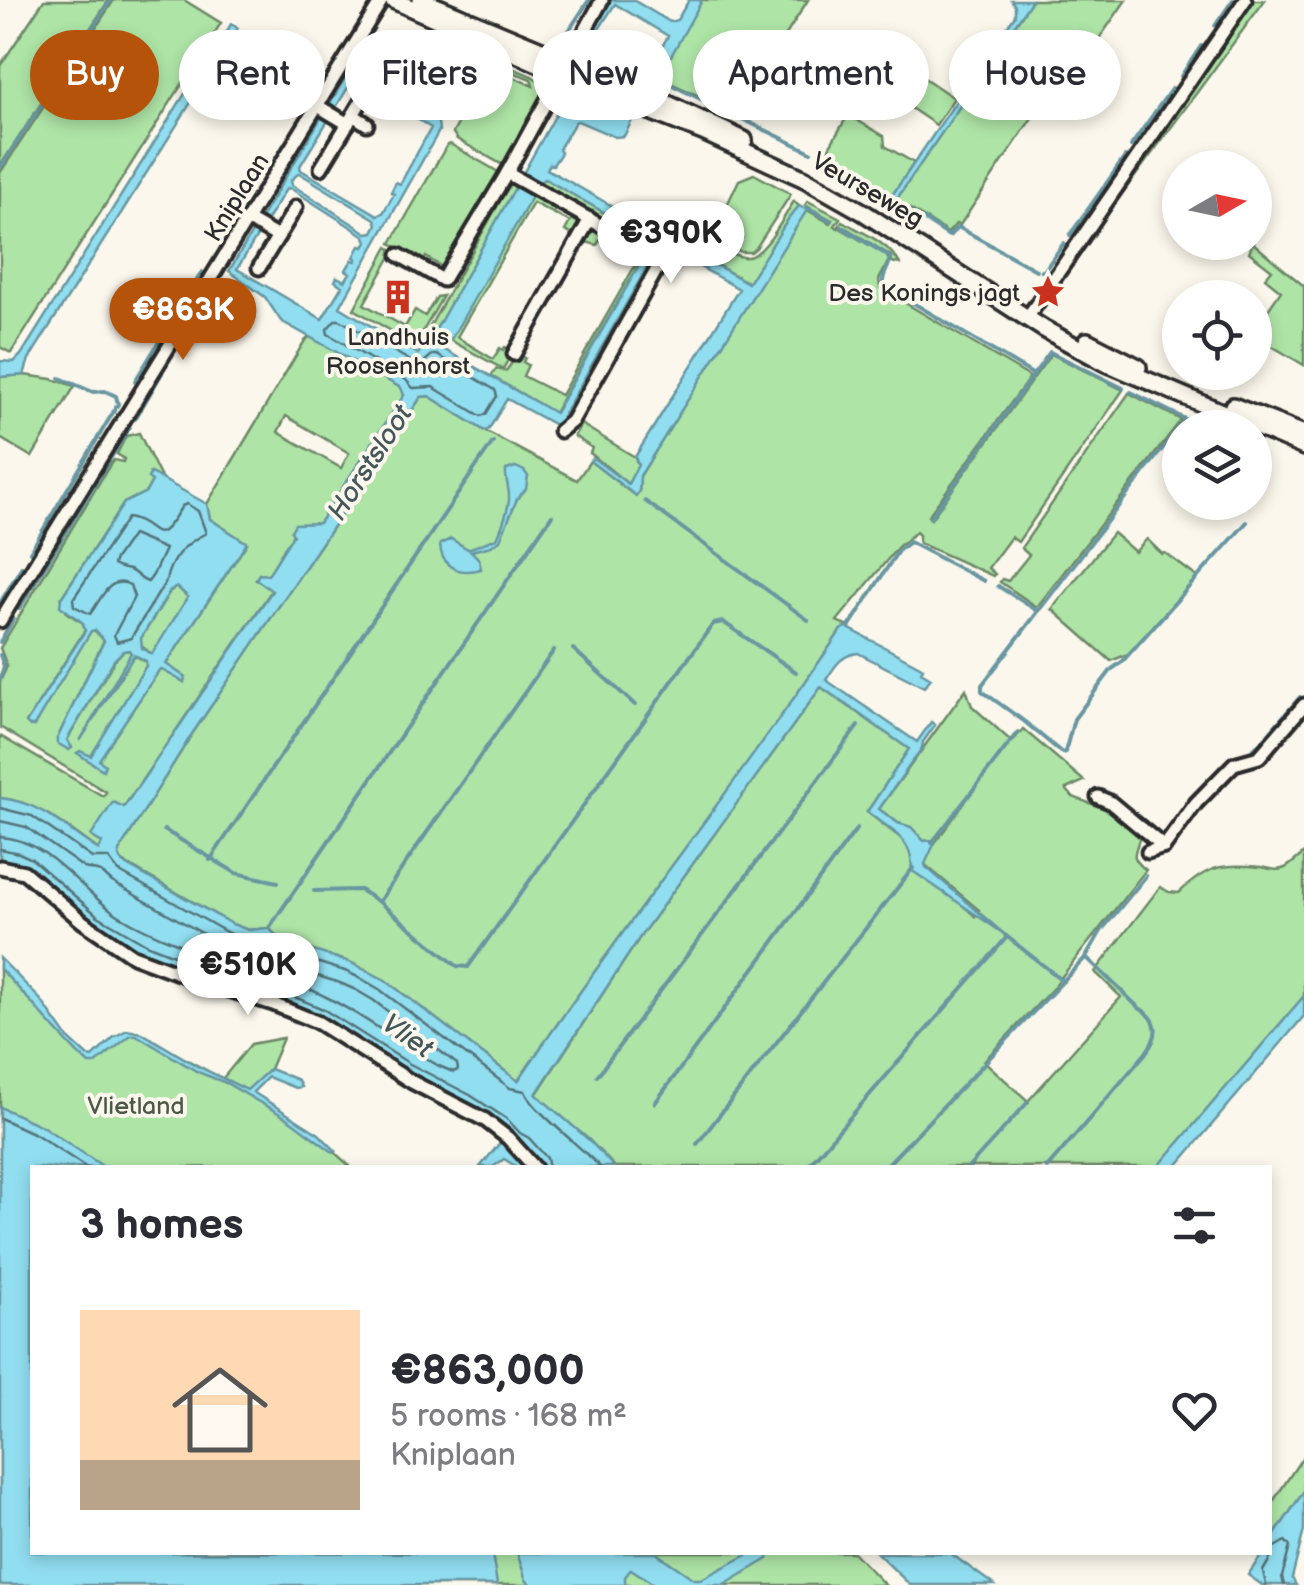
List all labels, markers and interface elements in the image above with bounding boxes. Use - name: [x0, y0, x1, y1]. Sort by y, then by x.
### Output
- chip: Buy: [30, 30, 159, 120]
- chip: Rent: [179, 30, 325, 120]
- chip: Filters: [345, 30, 513, 120]
- chip: New: [533, 30, 673, 120]
- chip: Apartment: [693, 30, 929, 120]
- chip: House: [949, 30, 1121, 120]
- street label: Veurseweg: [806, 146, 929, 235]
- street label: Kniplaan: [198, 148, 276, 248]
- north arrow: [1162, 150, 1272, 260]
- map controls: [1162, 150, 1272, 520]
- pin: €390K: [601, 201, 741, 286]
- text: €390K: [619, 214, 723, 253]
- place icon: Des Konings jagt: [1029, 273, 1067, 311]
- pin: €863K: [113, 278, 253, 363]
- building icon: Landhuis Roosenhorst: [379, 278, 417, 316]
- place label: Des Konings jagt: [828, 278, 1020, 309]
- button: locate: [1162, 280, 1272, 390]
- text: €863K: [131, 291, 235, 330]
- place label: Landhuis Roosenhorst: [326, 322, 471, 382]
- water label: Horstsloot: [321, 398, 420, 527]
- button: layers: [1162, 410, 1272, 520]
- pin: €510K: [178, 933, 318, 1018]
- text: €510K: [199, 946, 297, 985]
- water label: Vliet: [375, 1007, 440, 1066]
- park label: Vlietland: [87, 1091, 185, 1122]
- icon: filters: [1167, 1198, 1222, 1253]
- text: 3 homes: [80, 1200, 243, 1251]
- text: €863,000: [390, 1346, 585, 1397]
- icon: home: [160, 1350, 280, 1470]
- icon: heart: [1167, 1383, 1222, 1438]
- text: 5 rooms · 168 m²: [390, 1397, 627, 1436]
- text: Kniplaan: [390, 1436, 516, 1475]

